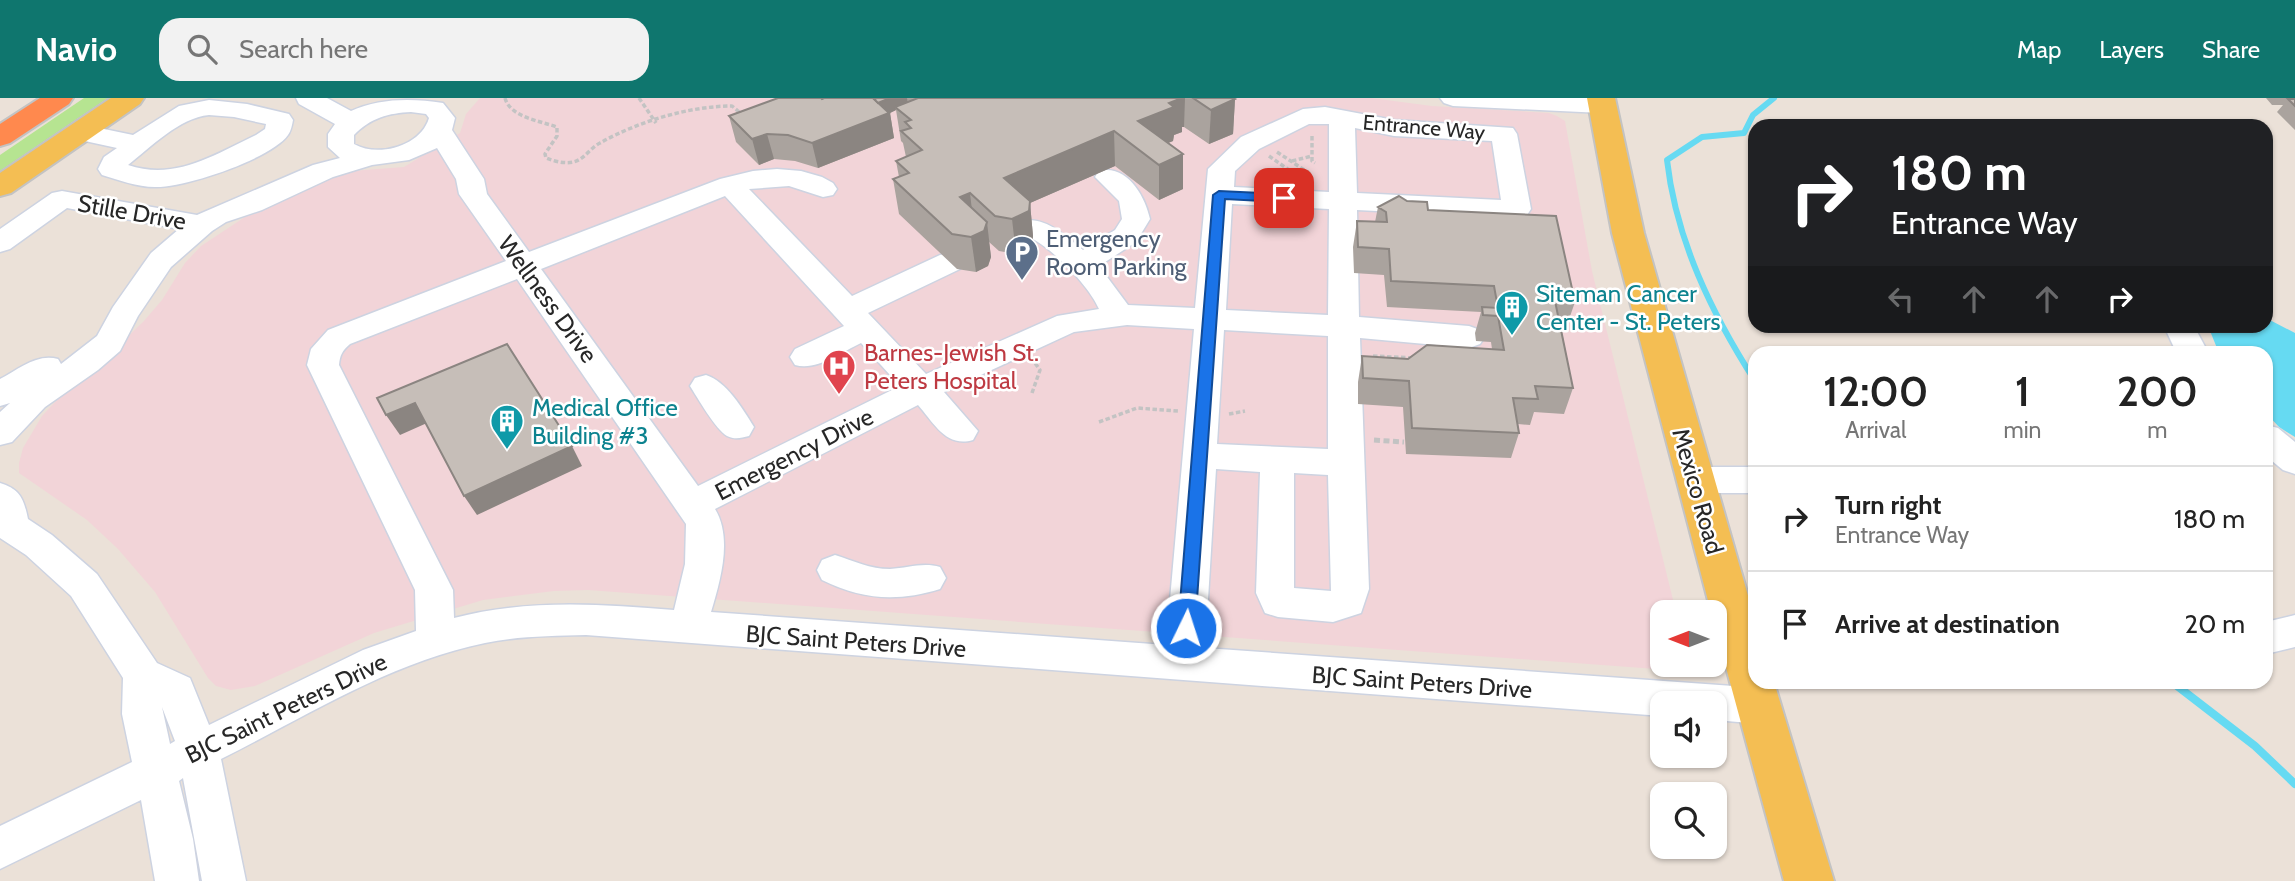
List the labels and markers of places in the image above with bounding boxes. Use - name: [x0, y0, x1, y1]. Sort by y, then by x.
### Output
- pin: [1254, 168, 1314, 228]
- place label: Emergency Room Parking: [1046, 224, 1188, 281]
- parking icon: Emergency Room Parking: [1003, 233, 1041, 282]
- place label: Siteman Cancer Center - St. Peters: [1536, 279, 1721, 336]
- building icon: Siteman Cancer Center - St. Peters: [1493, 288, 1531, 337]
- place label: Barnes-Jewish St. Peters Hospital: [864, 338, 1039, 395]
- hospital icon: Barnes-Jewish St. Peters Hospital: [820, 347, 858, 396]
- place label: Medical Office Building #3: [532, 393, 678, 450]
- building icon: Medical Office Building #3: [488, 402, 526, 451]

